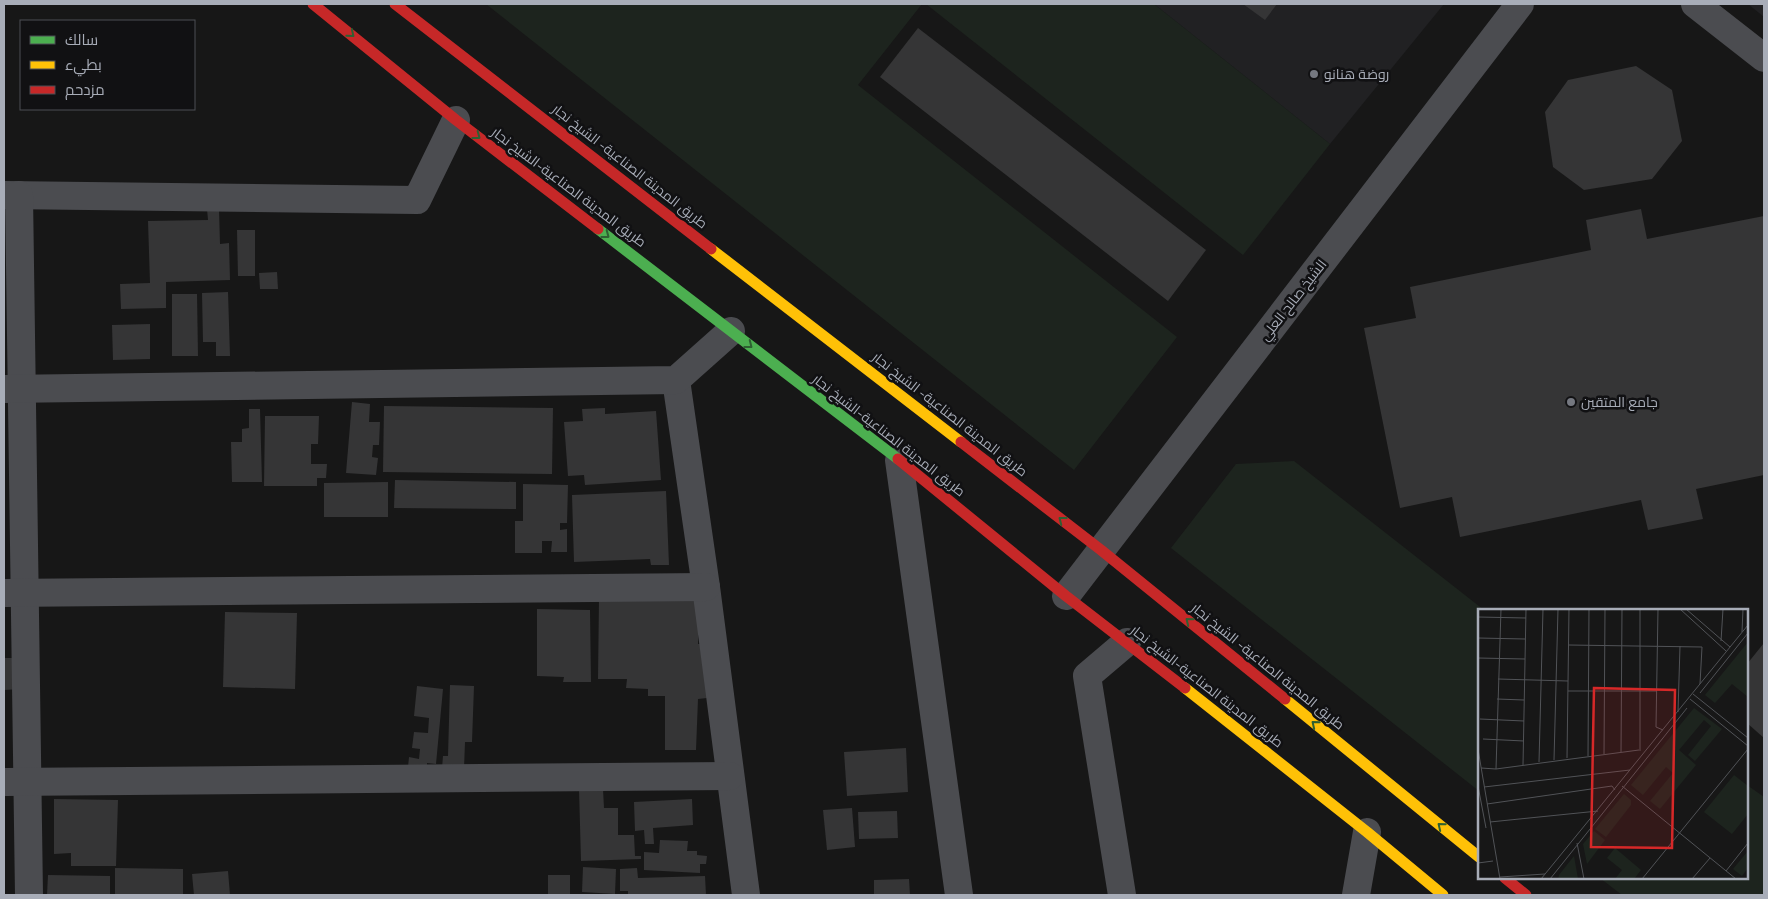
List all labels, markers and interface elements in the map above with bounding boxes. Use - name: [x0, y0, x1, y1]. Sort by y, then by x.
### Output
- legend: [20, 20, 195, 110]
- one-way arrow: [345, 29, 354, 37]
- text: سالك: [65, 30, 98, 48]
- text: بطيء: [65, 55, 102, 77]
- place label: روضة هنانو: [1324, 65, 1389, 82]
- marker: روضة هنانو: [1308, 68, 1320, 80]
- text: مزدحم: [65, 80, 105, 100]
- street label: طريق المدينة الصناعية- الشيخ نجار: [548, 99, 711, 232]
- street label: طريق المدينة الصناعية-الشيخ نجار: [487, 122, 650, 251]
- one-way arrow: [472, 131, 481, 140]
- one-way arrow: [601, 229, 610, 238]
- street label: الشيخ صالح العلي: [1256, 256, 1333, 346]
- one-way arrow: [743, 339, 752, 347]
- street label: طريق المدينة الصناعية- الشيخ نجار: [868, 347, 1031, 480]
- street label: طريق المدينة الصناعية-الشيخ نجار: [808, 369, 969, 500]
- place label: جامع المتقين: [1581, 393, 1658, 411]
- marker: جامع المتقين: [1565, 396, 1577, 408]
- one-way arrow: [1058, 517, 1068, 526]
- street label: طريق المدينة الصناعية- الشيخ نجار: [1187, 598, 1348, 733]
- inset map: [1478, 609, 1748, 879]
- one-way arrow: [1186, 619, 1195, 627]
- street label: طريق المدينة الصناعية-الشيخ نجار: [1126, 620, 1287, 751]
- one-way arrow: [1312, 721, 1321, 729]
- one-way arrow: [1438, 823, 1447, 832]

